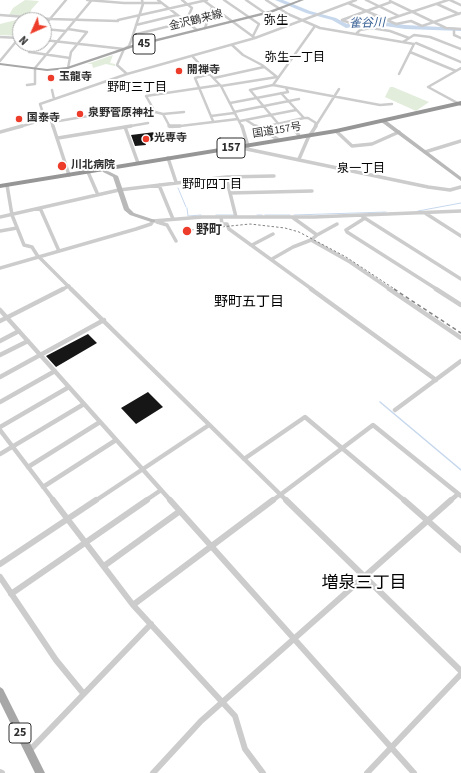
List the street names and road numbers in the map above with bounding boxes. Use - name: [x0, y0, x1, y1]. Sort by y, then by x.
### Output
- street label: 金沢鶴来線: [168, 8, 224, 34]
- road number: 45: [133, 34, 155, 54]
- street label: 国道157号: [252, 121, 302, 141]
- road number: 157: [217, 138, 245, 158]
- road number: 25: [9, 723, 31, 743]

